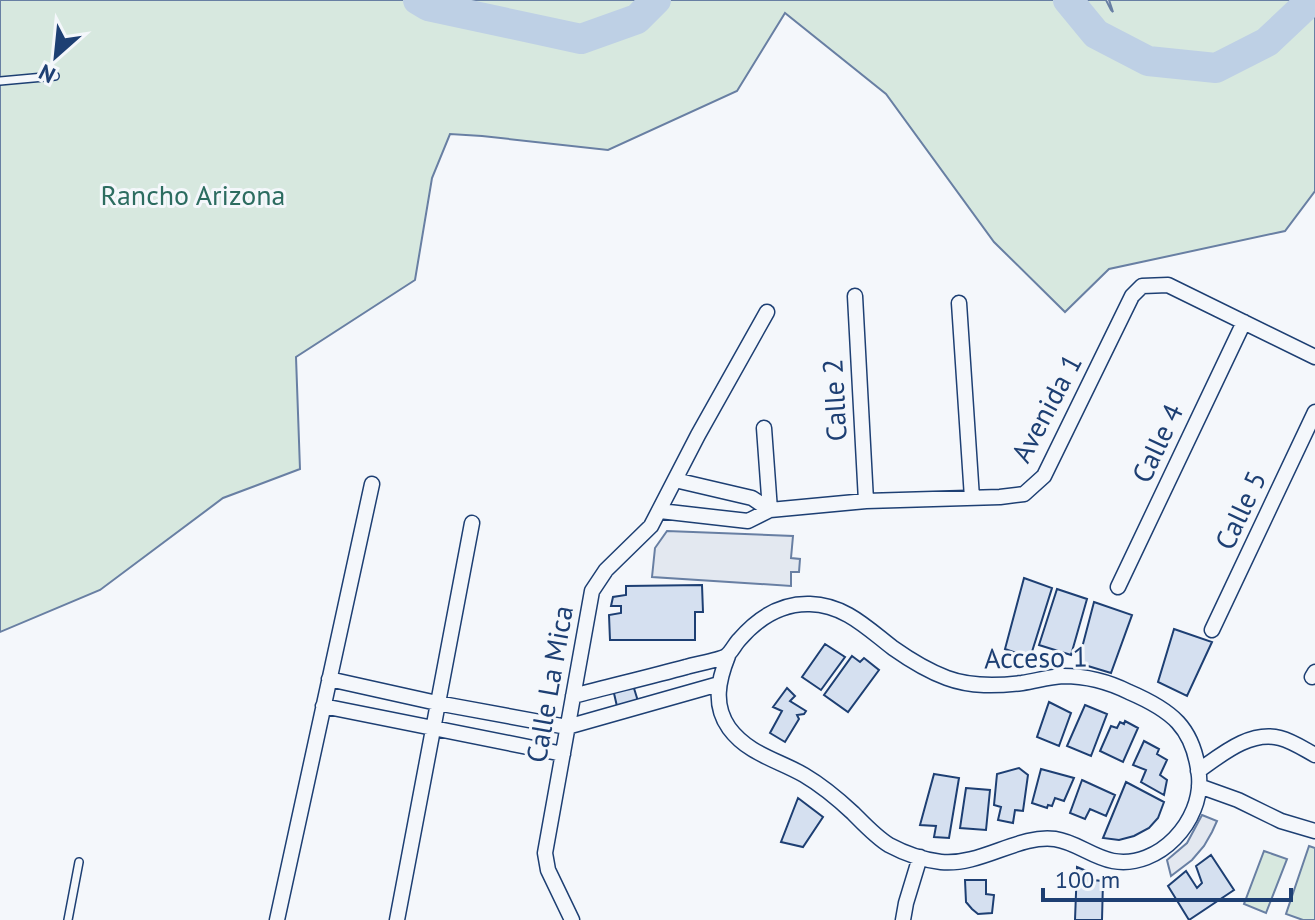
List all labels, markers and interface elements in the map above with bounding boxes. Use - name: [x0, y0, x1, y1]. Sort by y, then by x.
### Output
- north arrow: [16, 16, 96, 96]
- text: N: [34, 58, 60, 90]
- park label: Rancho Arizona: [101, 176, 285, 213]
- street label: Avenida 1: [1002, 348, 1090, 468]
- street label: Calle 2: [813, 358, 855, 442]
- street label: Calle 4: [1123, 398, 1191, 488]
- street label: Calle 5: [1206, 465, 1274, 555]
- street label: Calle La Mica: [517, 603, 581, 765]
- street label: Acceso 1: [984, 638, 1088, 676]
- scale bar: [1043, 852, 1291, 902]
- text: 100 m: [1055, 864, 1120, 895]

